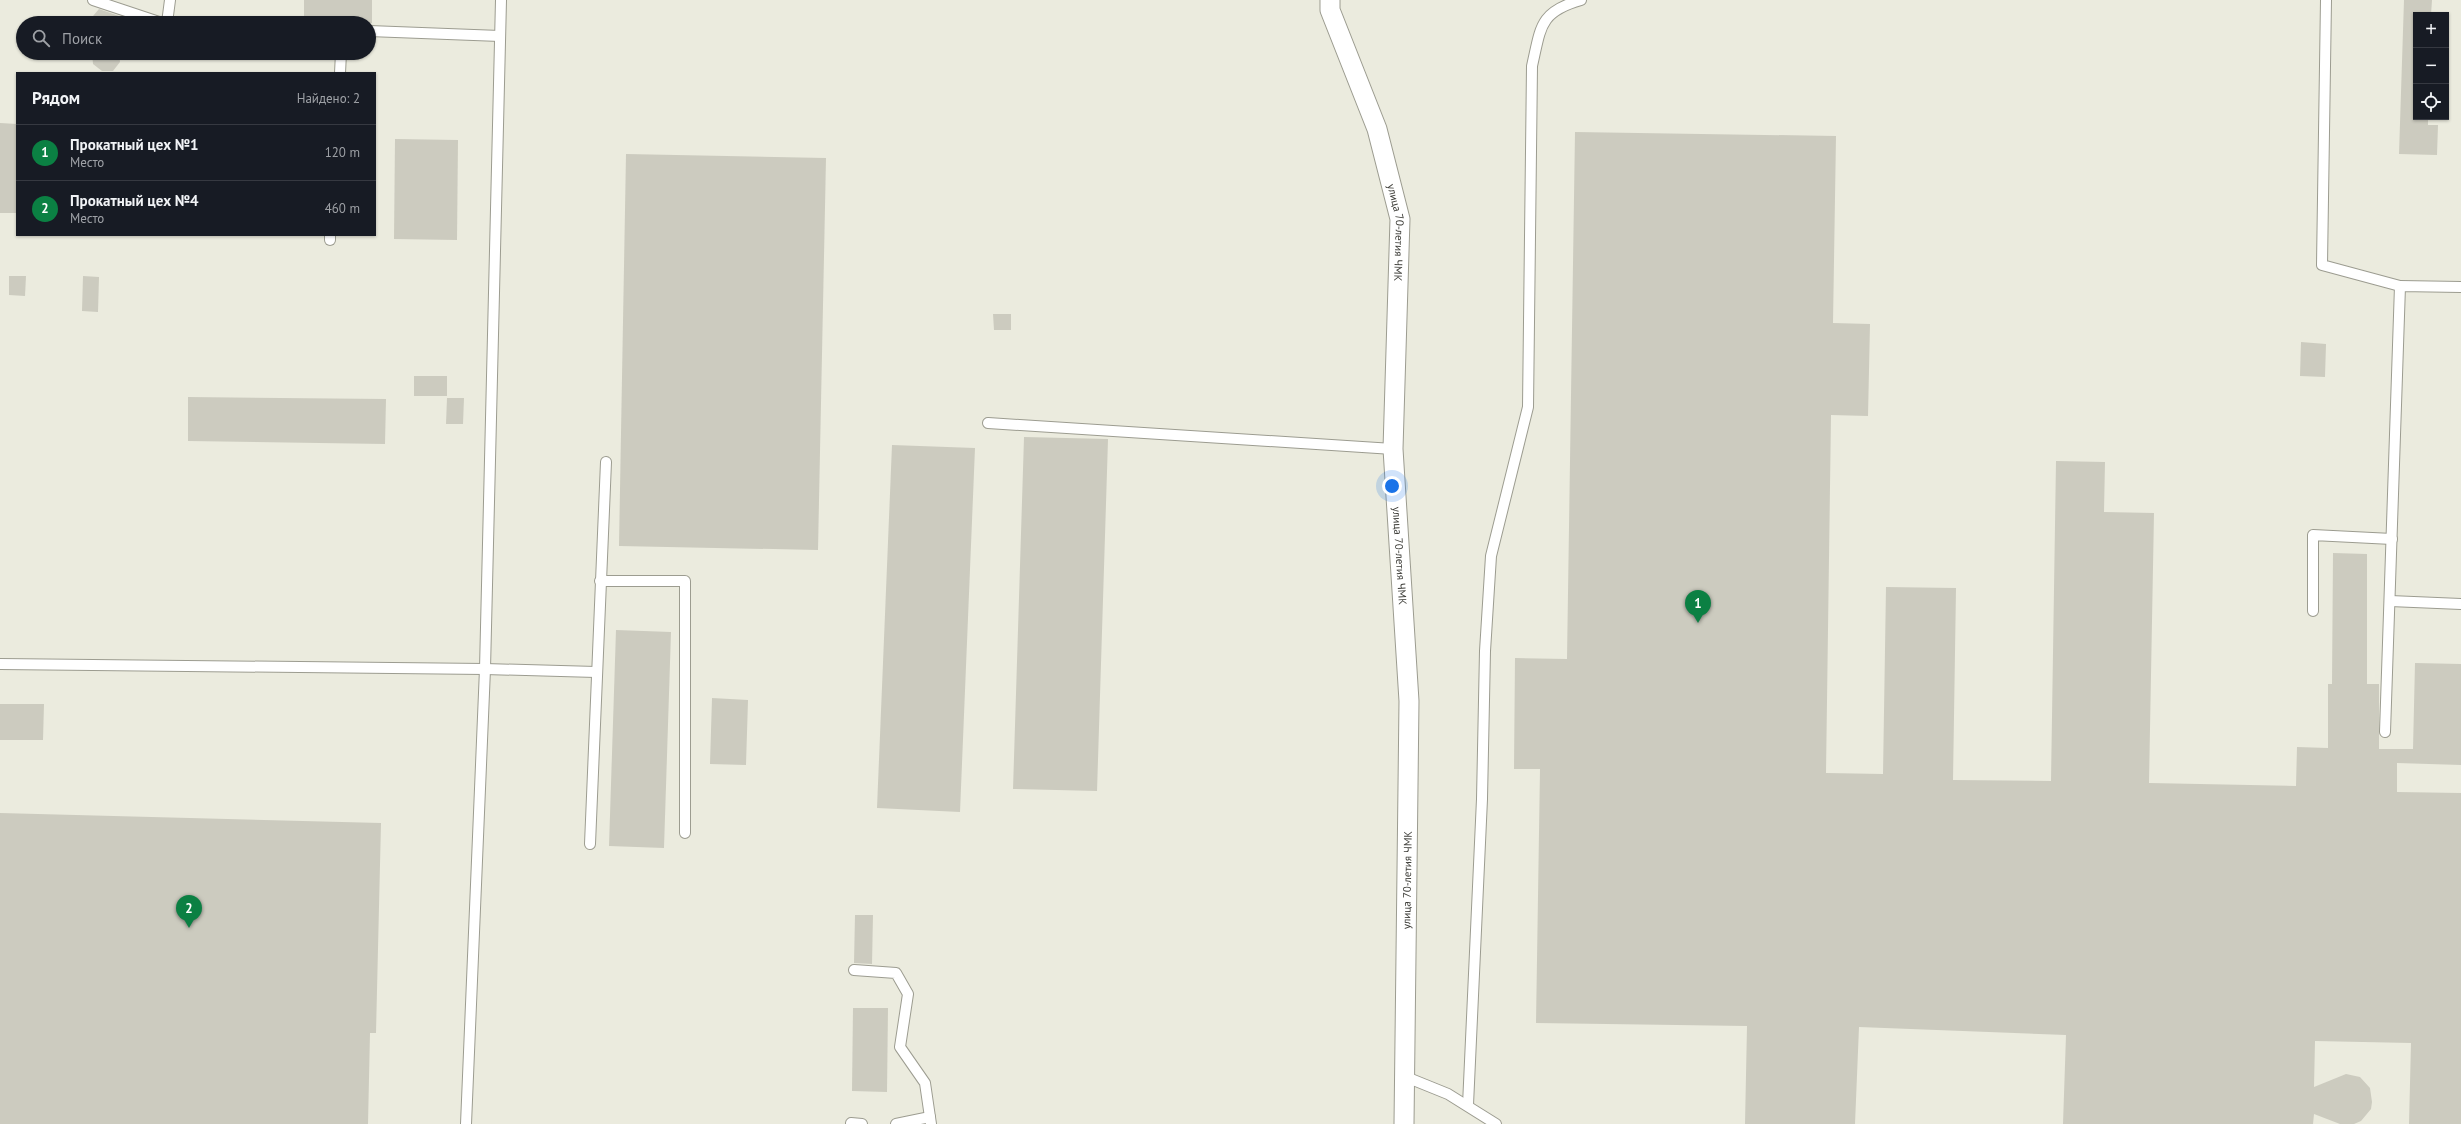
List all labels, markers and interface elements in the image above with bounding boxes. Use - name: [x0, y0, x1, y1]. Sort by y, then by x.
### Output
- map controls: [2413, 12, 2449, 120]
- button: +: [2413, 12, 2449, 48]
- search box: [16, 16, 376, 60]
- icon: search: [30, 27, 52, 49]
- text: Поиск: [62, 29, 102, 48]
- button: −: [2413, 48, 2449, 84]
- button: locate: [2413, 84, 2449, 120]
- text: Рядом: [32, 87, 80, 109]
- text: Найдено: 2: [297, 90, 360, 107]
- text: Прокатный цех №1: [70, 135, 199, 154]
- text: 1: [41, 144, 49, 161]
- text: 120 m: [325, 144, 360, 161]
- text: Место: [70, 154, 104, 171]
- street label: улица 70-летия ЧМК: [1384, 182, 1407, 282]
- text: Прокатный цех №4: [70, 191, 199, 210]
- text: 2: [41, 200, 49, 217]
- text: 460 m: [325, 200, 360, 217]
- text: Место: [70, 210, 104, 227]
- your location: [1382, 476, 1402, 496]
- street label: улица 70-летия ЧМК: [1390, 506, 1410, 606]
- pin: 1: [1685, 590, 1711, 623]
- street label: улица 70-летия ЧМК: [1399, 830, 1415, 929]
- pin: 2: [176, 895, 202, 928]

